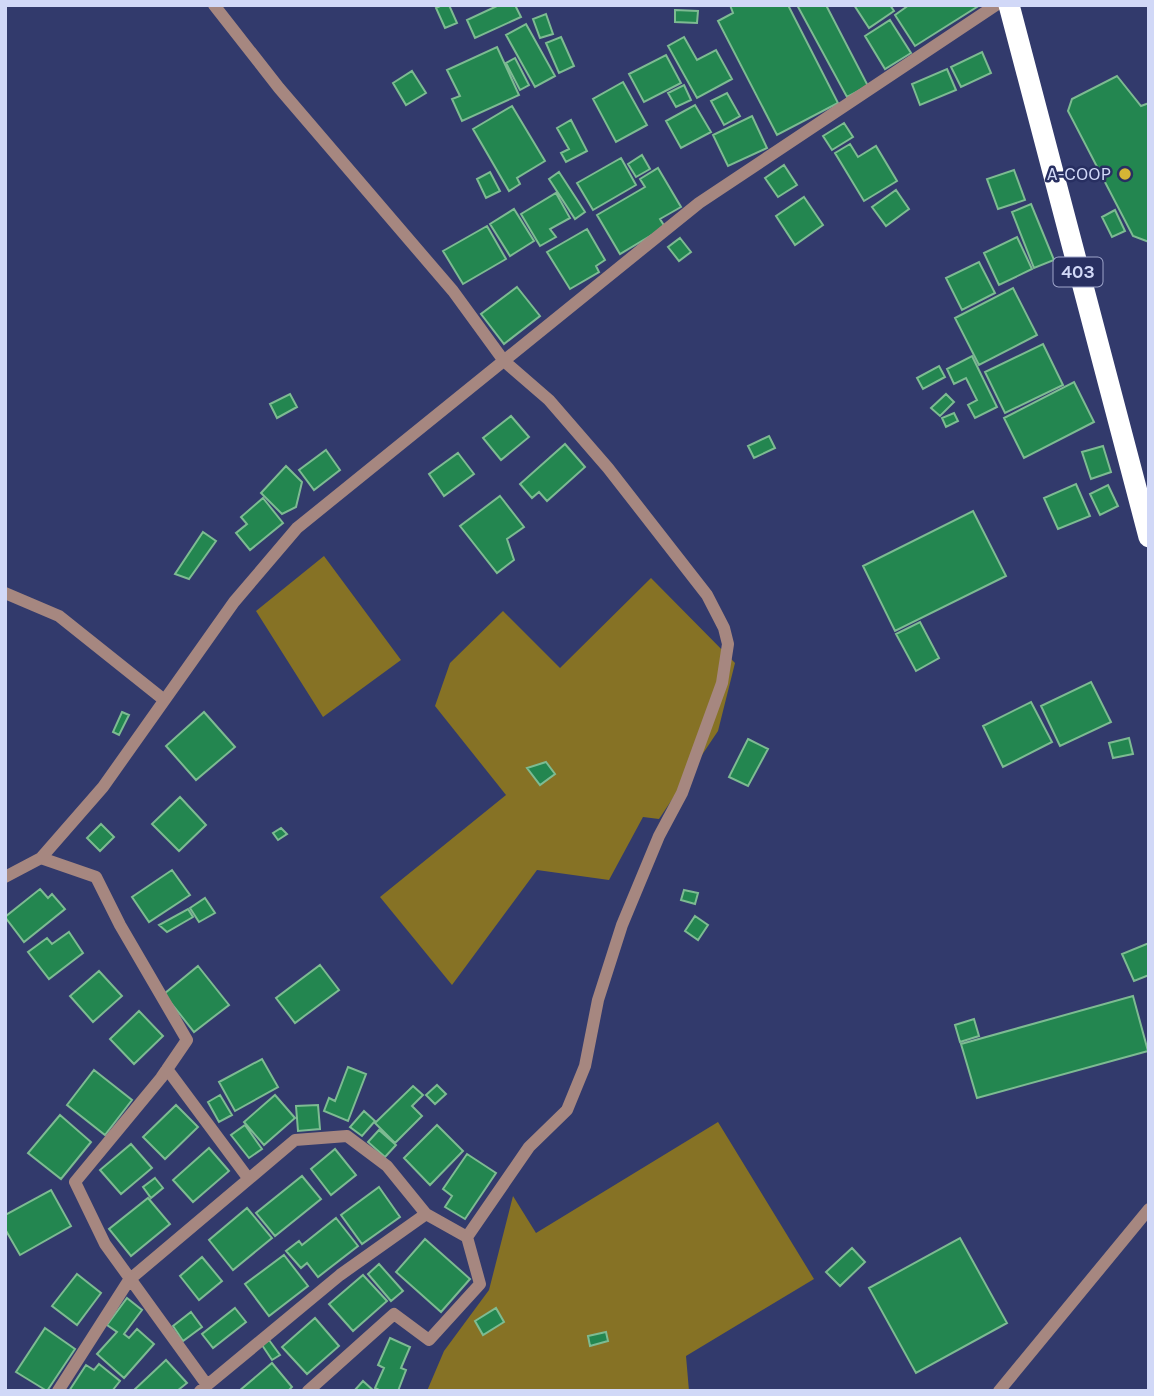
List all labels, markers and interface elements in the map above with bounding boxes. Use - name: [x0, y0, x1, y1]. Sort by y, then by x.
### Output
- place label: A-COOP: [1047, 163, 1111, 185]
- marker: A-COOP: [1117, 166, 1133, 182]
- road number: 403: [1054, 258, 1102, 286]

